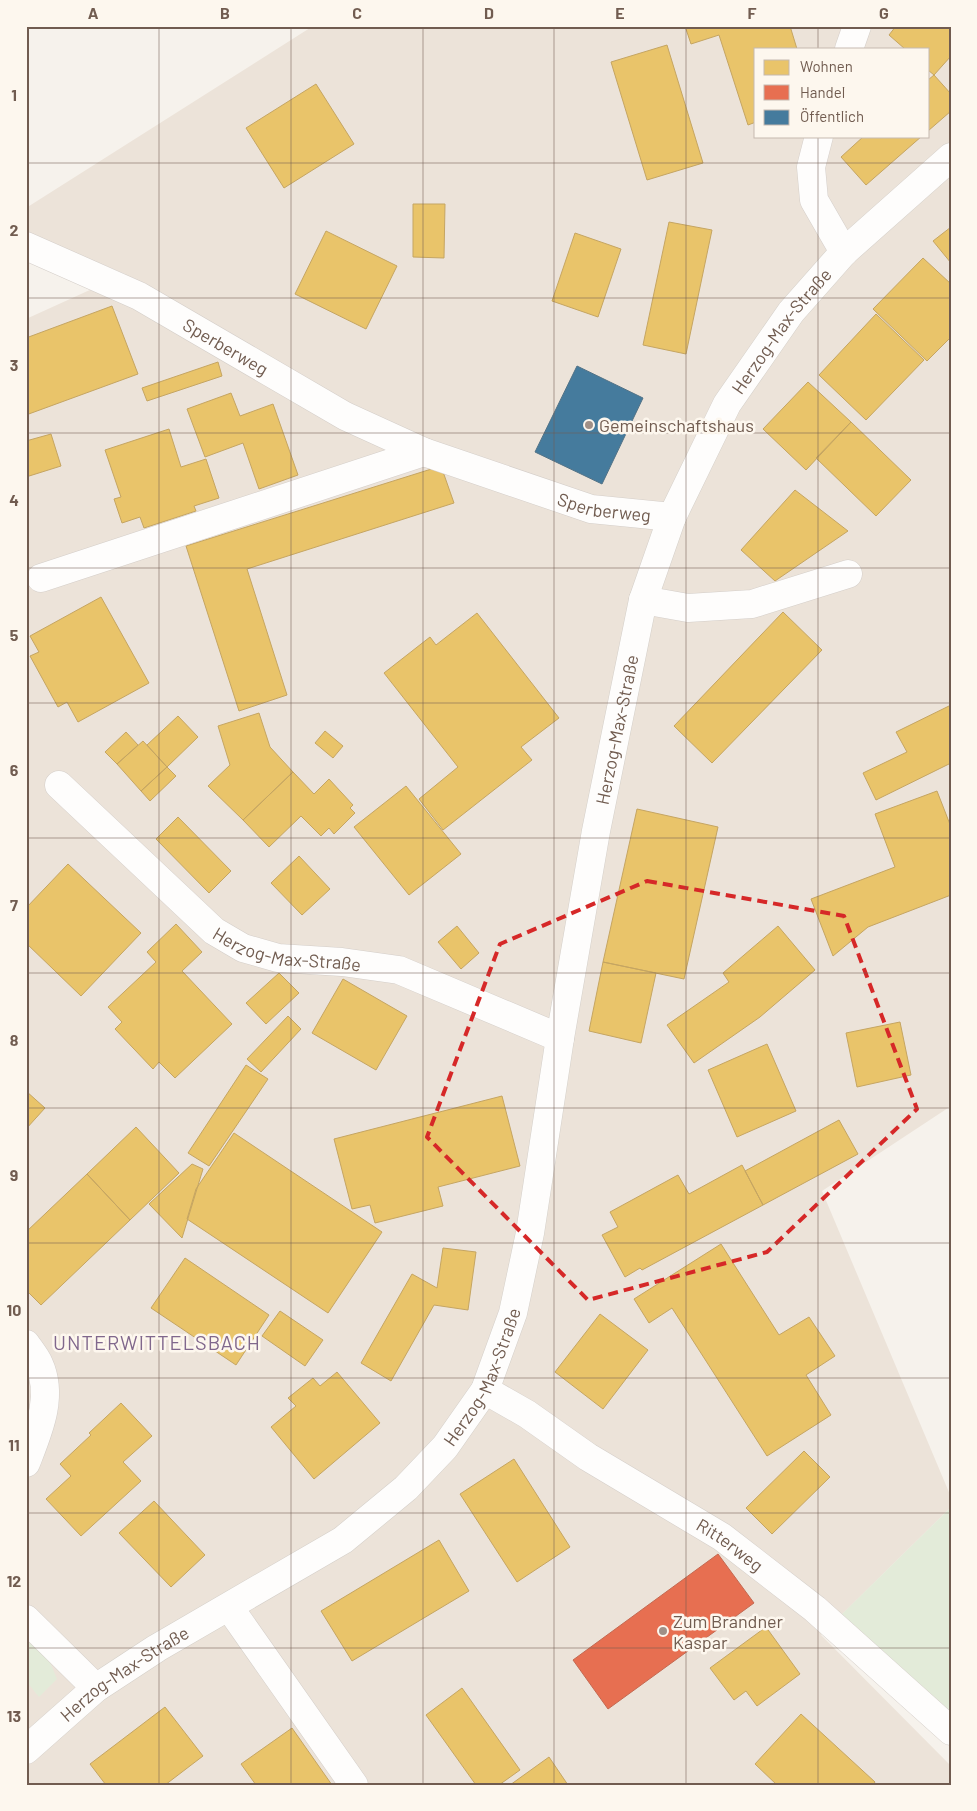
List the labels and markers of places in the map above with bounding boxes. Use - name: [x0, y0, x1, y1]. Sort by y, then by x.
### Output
- place label: Gemeinschaftshaus: [599, 414, 754, 436]
- marker: Gemeinschaftshaus: [583, 419, 595, 431]
- place label: Zum Brandner Kaspar: [673, 1610, 784, 1653]
- marker: Zum Brandner Kaspar: [657, 1625, 669, 1637]

